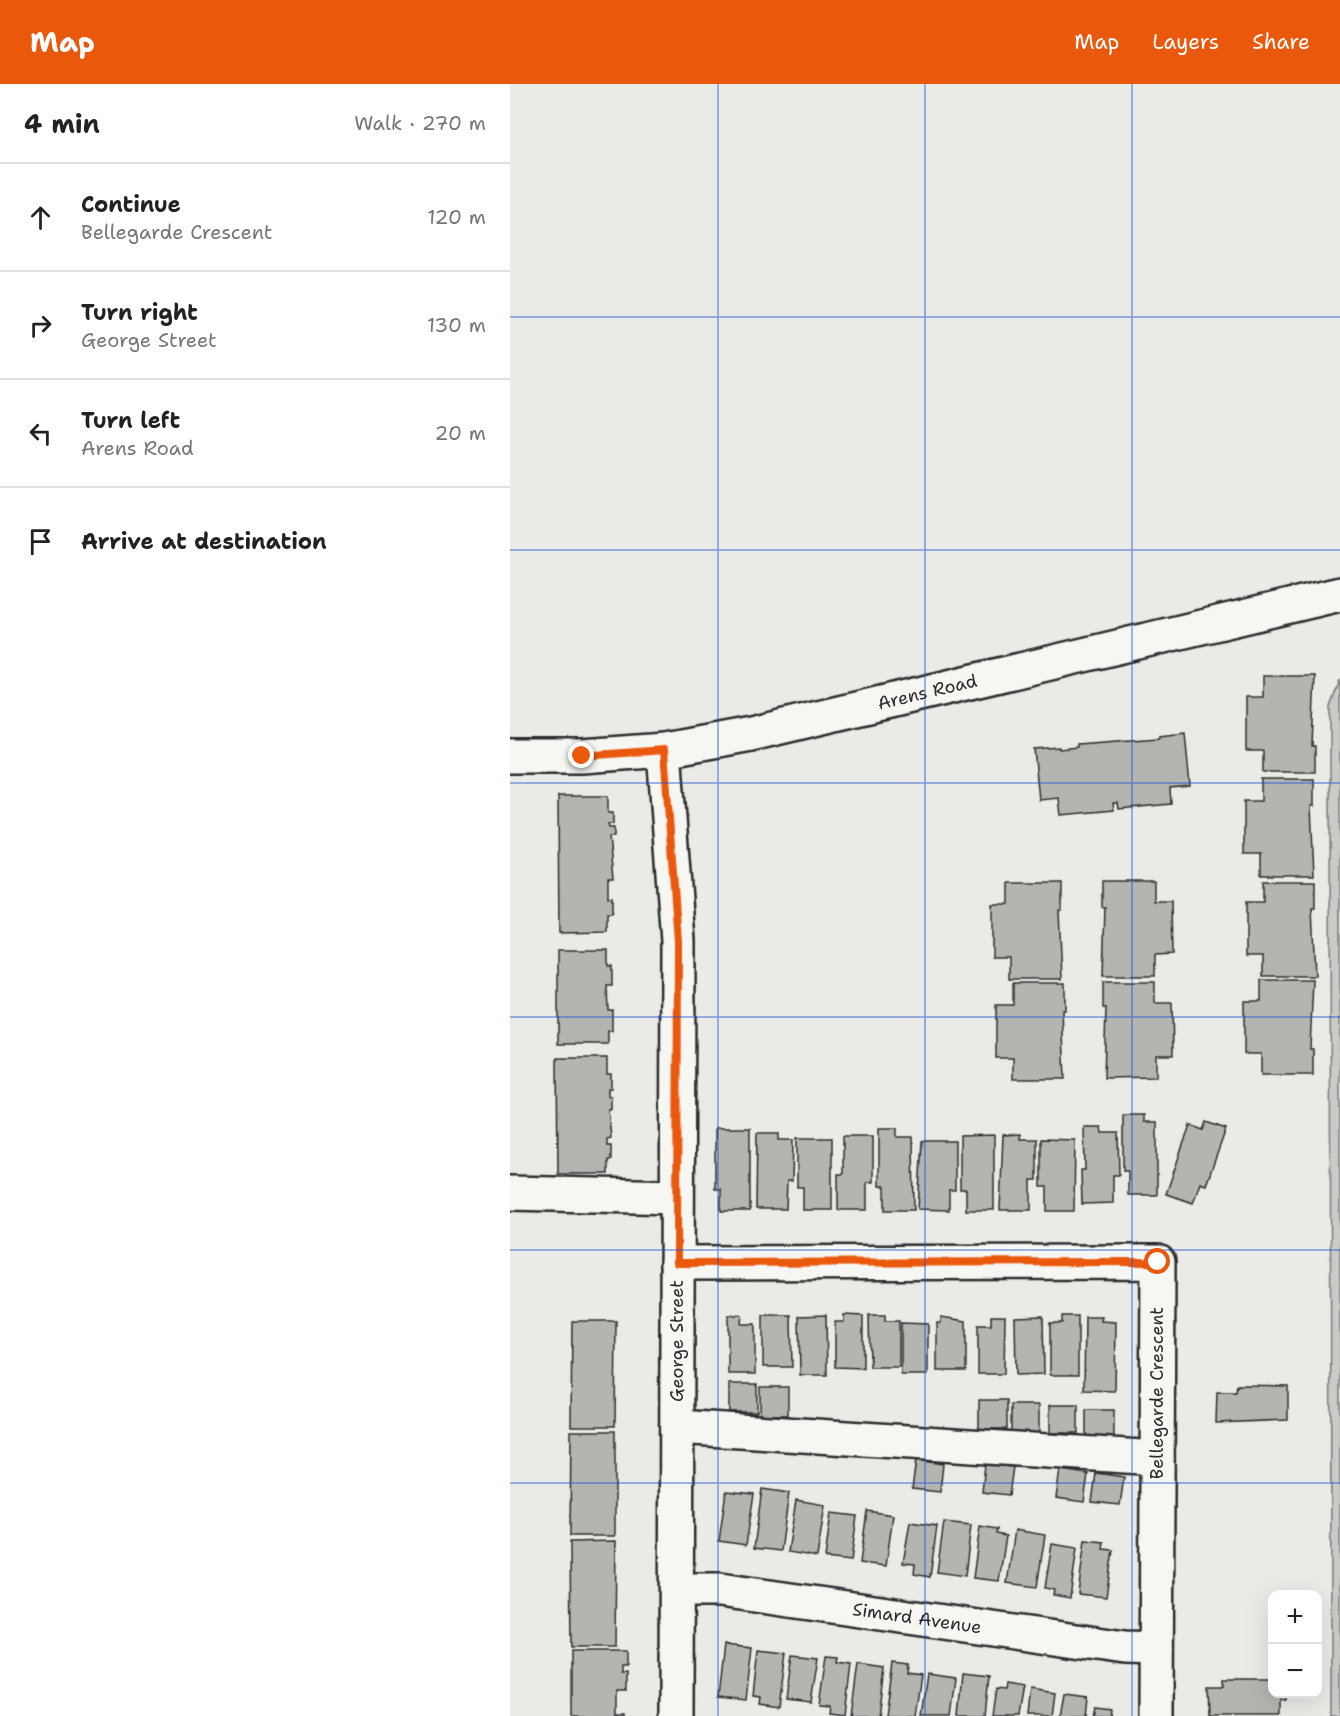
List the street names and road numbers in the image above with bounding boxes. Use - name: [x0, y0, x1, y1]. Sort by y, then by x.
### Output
- street label: Arens Road: [875, 669, 980, 715]
- street label: George Street: [665, 1280, 689, 1402]
- street label: Bellegarde Crescent: [1145, 1307, 1169, 1479]
- street label: Simard Avenue: [851, 1597, 983, 1639]

